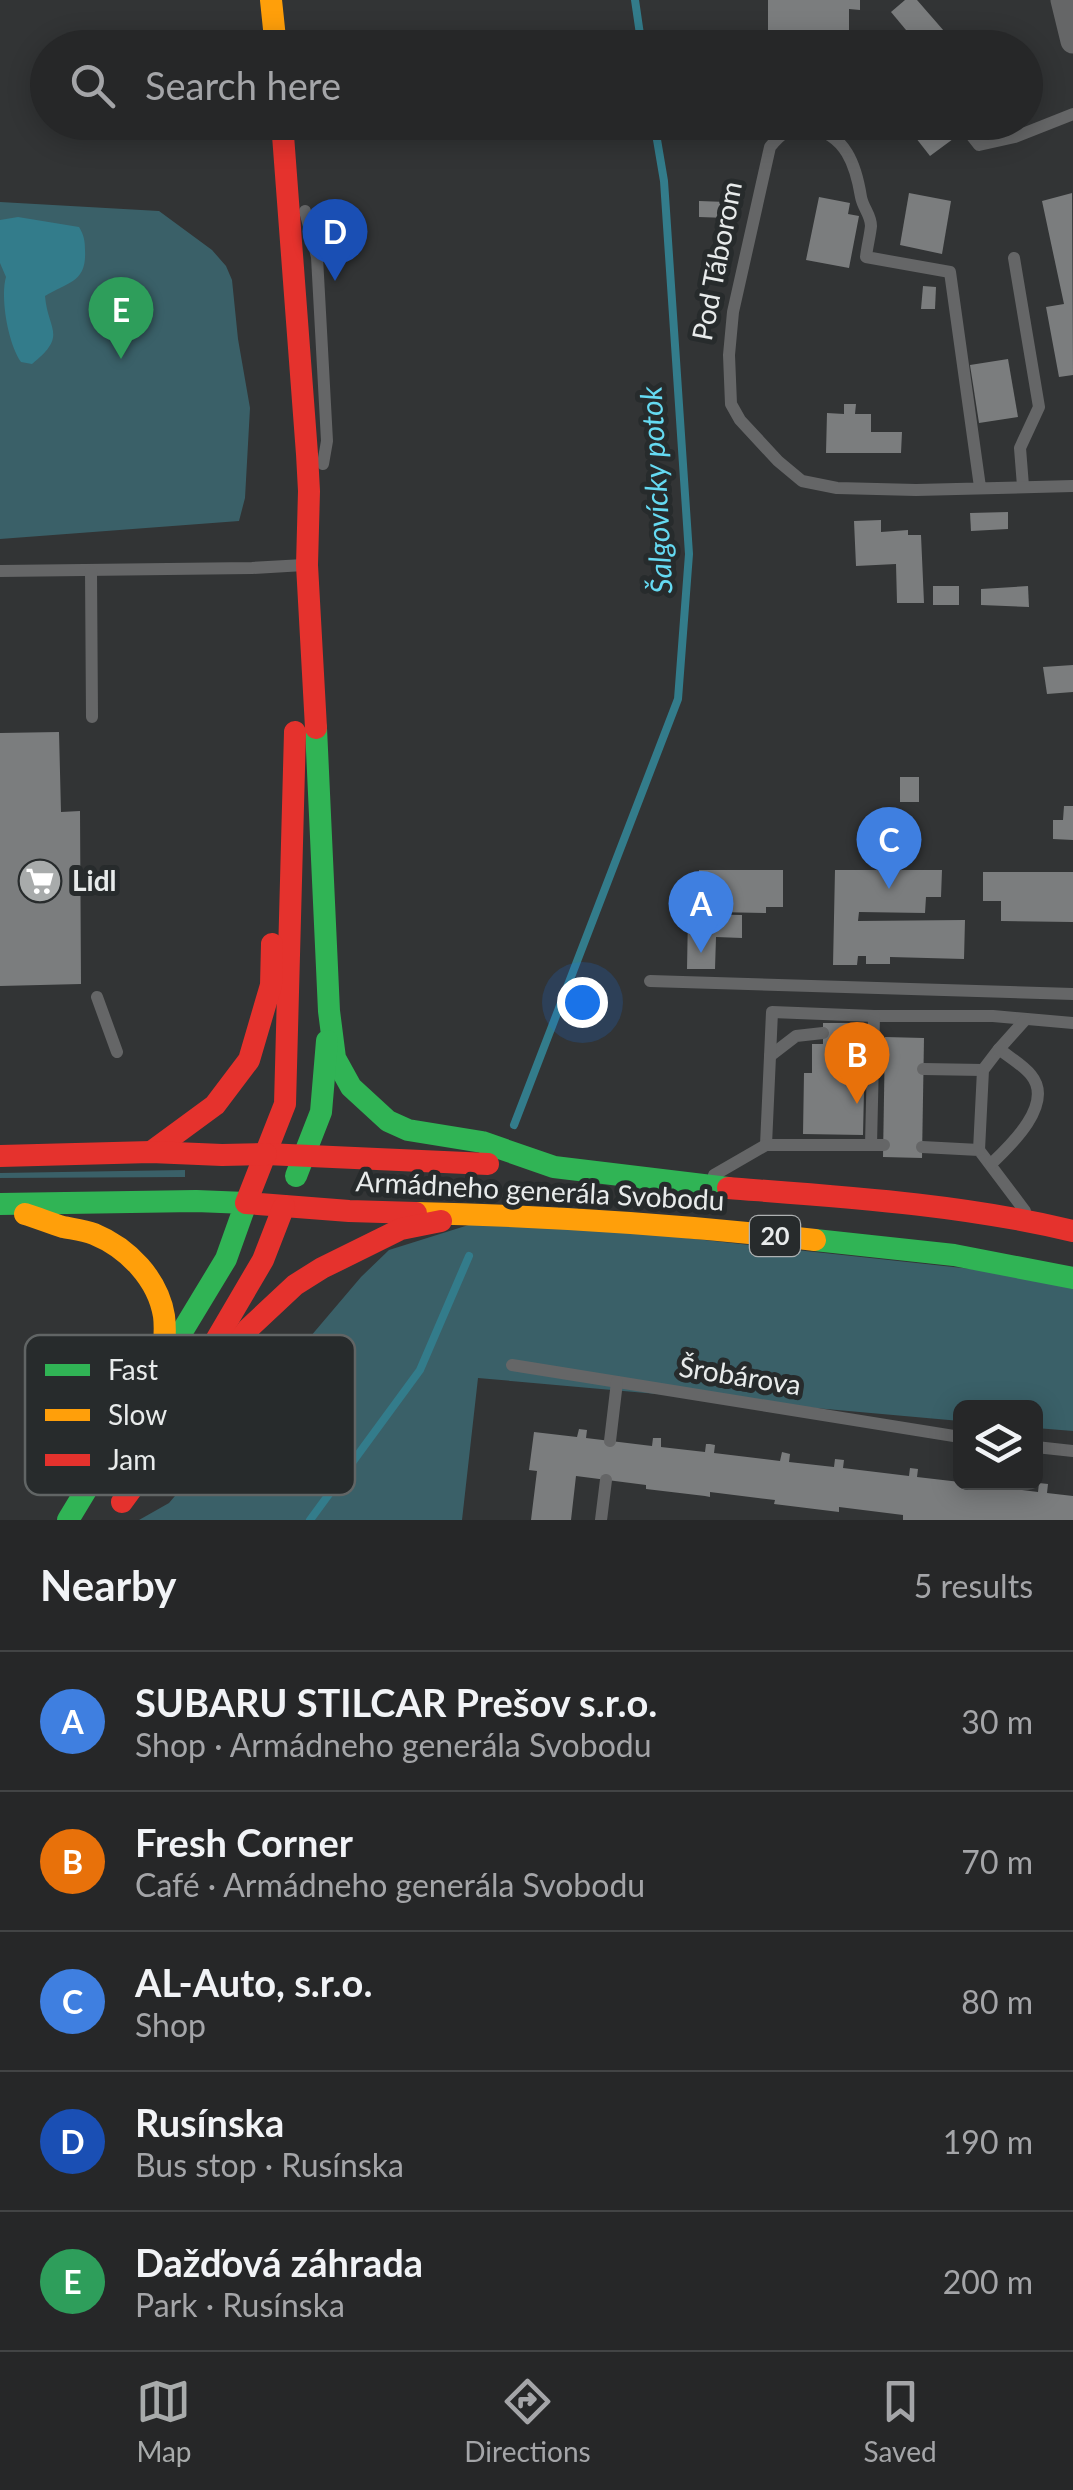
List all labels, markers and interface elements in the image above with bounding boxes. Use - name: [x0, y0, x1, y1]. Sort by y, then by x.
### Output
- search box: [30, 30, 1043, 140]
- icon: search: [65, 58, 120, 113]
- text: Search here: [145, 62, 341, 108]
- street label: Pod Táborom: [684, 178, 748, 343]
- pin: D: [302, 198, 368, 281]
- pin: E: [88, 276, 154, 359]
- water label: Šalgovícky potok: [632, 385, 678, 595]
- pin: C: [856, 806, 922, 889]
- supermarket icon: Lidl: [17, 858, 63, 904]
- place label: Lidl: [72, 863, 117, 897]
- pin: A: [668, 870, 734, 953]
- your location: [557, 977, 608, 1028]
- pin: B: [824, 1022, 890, 1104]
- street label: Armádneho generála Svobodu: [355, 1163, 725, 1217]
- road number: 20: [750, 1216, 800, 1256]
- legend: [25, 1335, 355, 1495]
- street label: Šrobárova: [677, 1349, 804, 1401]
- text: Fast: [108, 1352, 158, 1386]
- text: Slow: [108, 1397, 167, 1431]
- map controls: [953, 1400, 1043, 1490]
- button: layers: [953, 1400, 1043, 1490]
- text: Jam: [108, 1442, 156, 1476]
- text: Nearby: [40, 1560, 177, 1610]
- text: 5 results: [914, 1566, 1033, 1605]
- text: SUBARU STILCAR Prešov s.r.o.: [135, 1679, 657, 1725]
- text: A: [61, 1702, 84, 1741]
- text: 30 m: [961, 1702, 1033, 1741]
- text: Shop · Armádneho generála Svobodu: [135, 1725, 652, 1764]
- text: Fresh Corner: [135, 1819, 353, 1865]
- text: B: [62, 1842, 83, 1881]
- text: 70 m: [961, 1842, 1033, 1881]
- text: Café · Armádneho generála Svobodu: [135, 1865, 645, 1904]
- text: AL-Auto, s.r.o.: [135, 1959, 372, 2005]
- text: C: [62, 1982, 83, 2021]
- text: 80 m: [961, 1982, 1033, 2021]
- text: Shop: [135, 2005, 206, 2044]
- text: Rusínska: [135, 2099, 284, 2145]
- text: D: [60, 2122, 85, 2161]
- text: 190 m: [943, 2122, 1033, 2161]
- text: Bus stop · Rusínska: [135, 2145, 404, 2184]
- text: Dažďová záhrada: [135, 2239, 423, 2285]
- text: E: [63, 2262, 82, 2301]
- text: 200 m: [943, 2262, 1033, 2301]
- text: Park · Rusínska: [135, 2285, 345, 2324]
- tab: Map: [136, 2374, 192, 2468]
- tab: Directions: [464, 2374, 591, 2468]
- tab: Saved: [863, 2374, 937, 2468]

